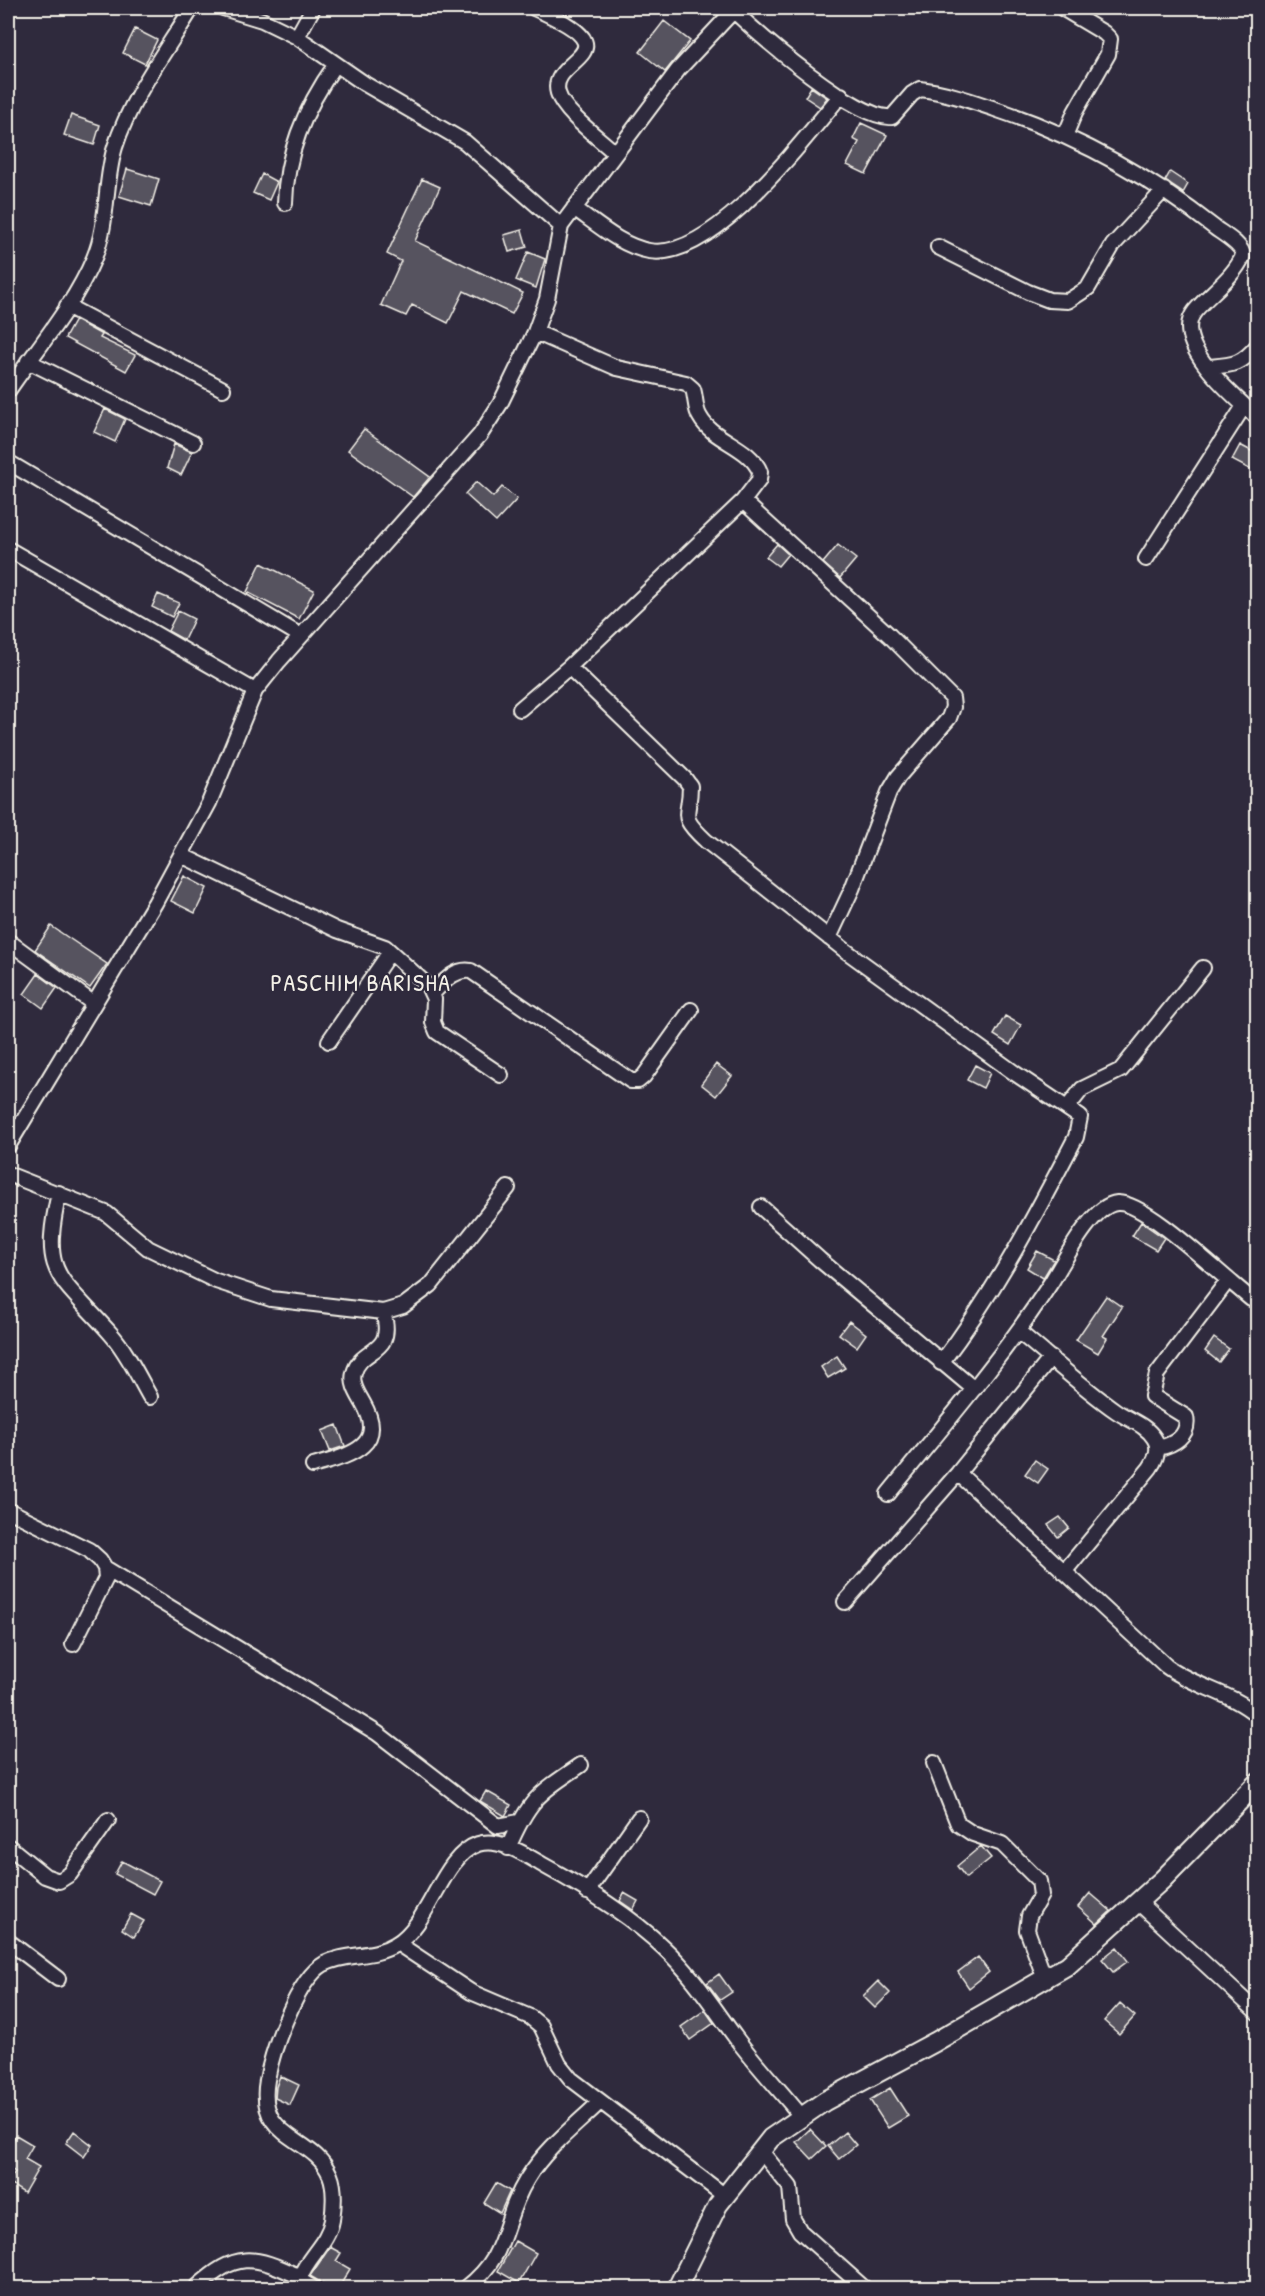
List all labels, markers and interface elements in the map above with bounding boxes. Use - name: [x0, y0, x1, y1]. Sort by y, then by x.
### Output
- district label: PASCHIM BARISHA: [271, 966, 451, 998]

